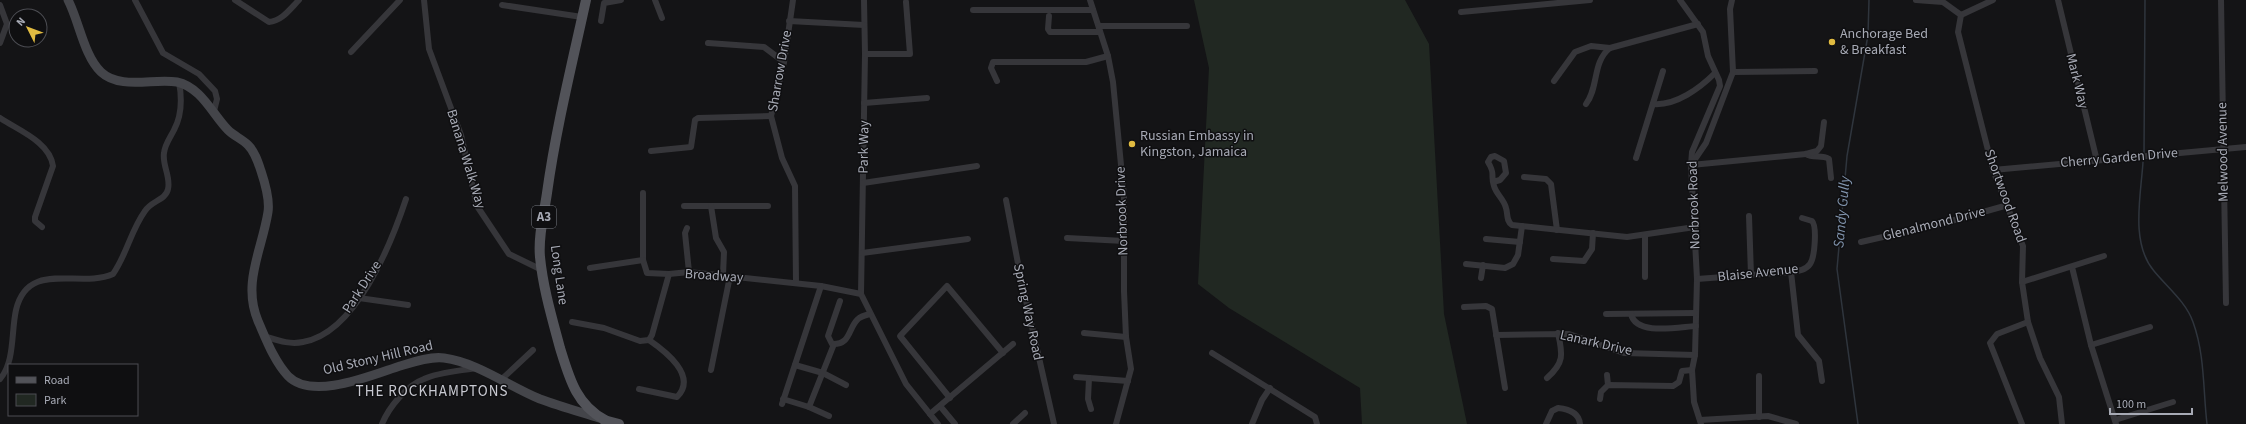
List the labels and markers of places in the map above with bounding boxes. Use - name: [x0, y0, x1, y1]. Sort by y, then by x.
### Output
- place label: Anchorage Bed & Breakfast: [1840, 24, 1928, 60]
- marker: Anchorage Bed & Breakfast: [1827, 37, 1837, 47]
- place label: Russian Embassy in Kingston, Jamaica: [1140, 126, 1254, 162]
- marker: Russian Embassy in Kingston, Jamaica: [1127, 139, 1137, 149]

